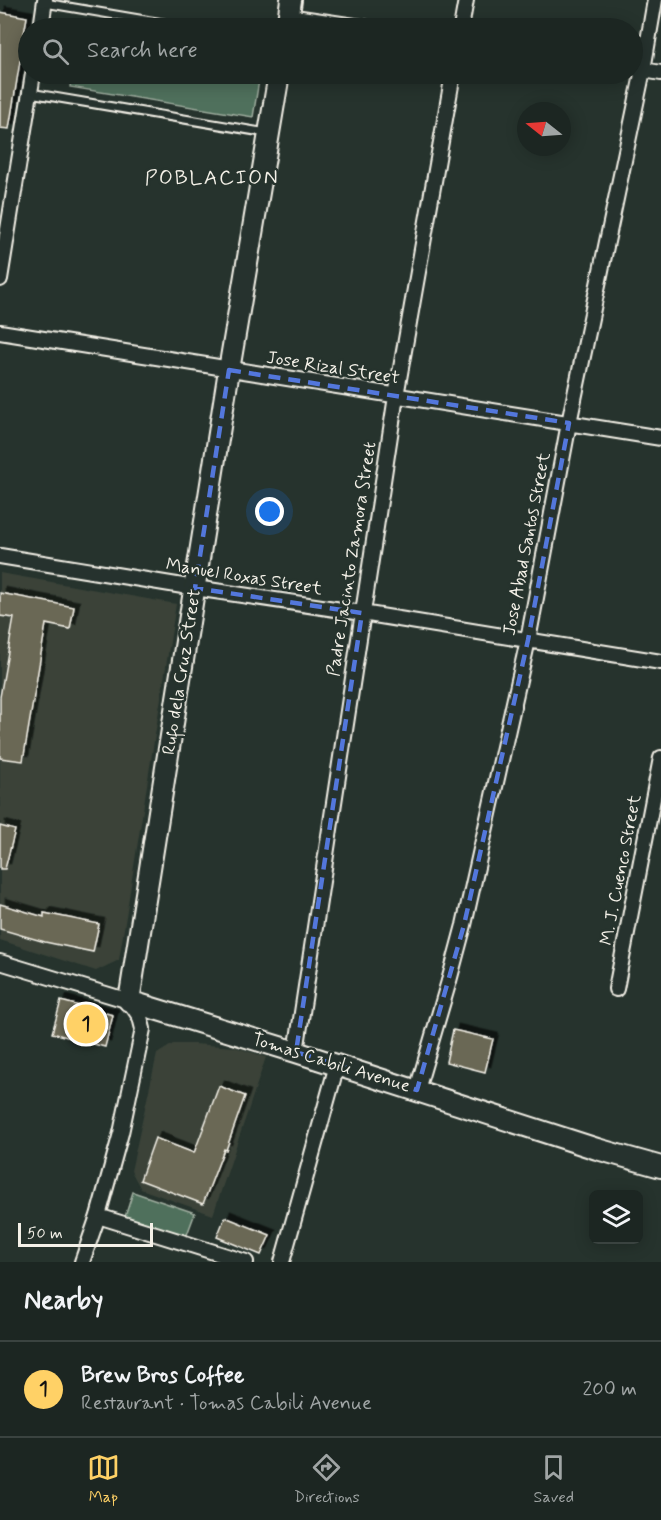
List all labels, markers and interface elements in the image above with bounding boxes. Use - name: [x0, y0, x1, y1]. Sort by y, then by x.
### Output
- search box: [18, 18, 643, 84]
- icon: search: [39, 35, 72, 68]
- text: Search here: [87, 37, 198, 65]
- north arrow: [517, 102, 571, 156]
- district label: POBLACION: [145, 164, 279, 192]
- street label: Jose Rizal Street: [265, 346, 401, 390]
- street label: Padre Jacinto Zamora Street: [322, 440, 382, 678]
- street label: Jose Abad Santos Street: [497, 450, 557, 638]
- your location: [255, 497, 284, 526]
- street label: Manuel Roxas Street: [164, 553, 324, 601]
- street label: Rufo dela Cruz Street: [157, 587, 209, 757]
- street label: M. J. Cuenco Street: [595, 792, 647, 947]
- pin: 1: [66, 1002, 106, 1046]
- street label: Tomas Cabili Avenue: [249, 1028, 413, 1099]
- map controls: [589, 1190, 643, 1244]
- button: layers: [589, 1190, 643, 1244]
- scale bar: [18, 1220, 153, 1248]
- text: 50 m: [27, 1223, 63, 1244]
- text: Nearby: [24, 1284, 103, 1318]
- text: Brew Bros Coffee: [81, 1362, 244, 1390]
- text: 1: [39, 1376, 48, 1403]
- text: 200 m: [582, 1376, 637, 1403]
- text: Restaurant · Tomas Cabili Avenue: [81, 1390, 372, 1417]
- tab: Map: [87, 1451, 120, 1508]
- tab: Directions: [294, 1451, 360, 1508]
- tab: Saved: [534, 1451, 574, 1508]

